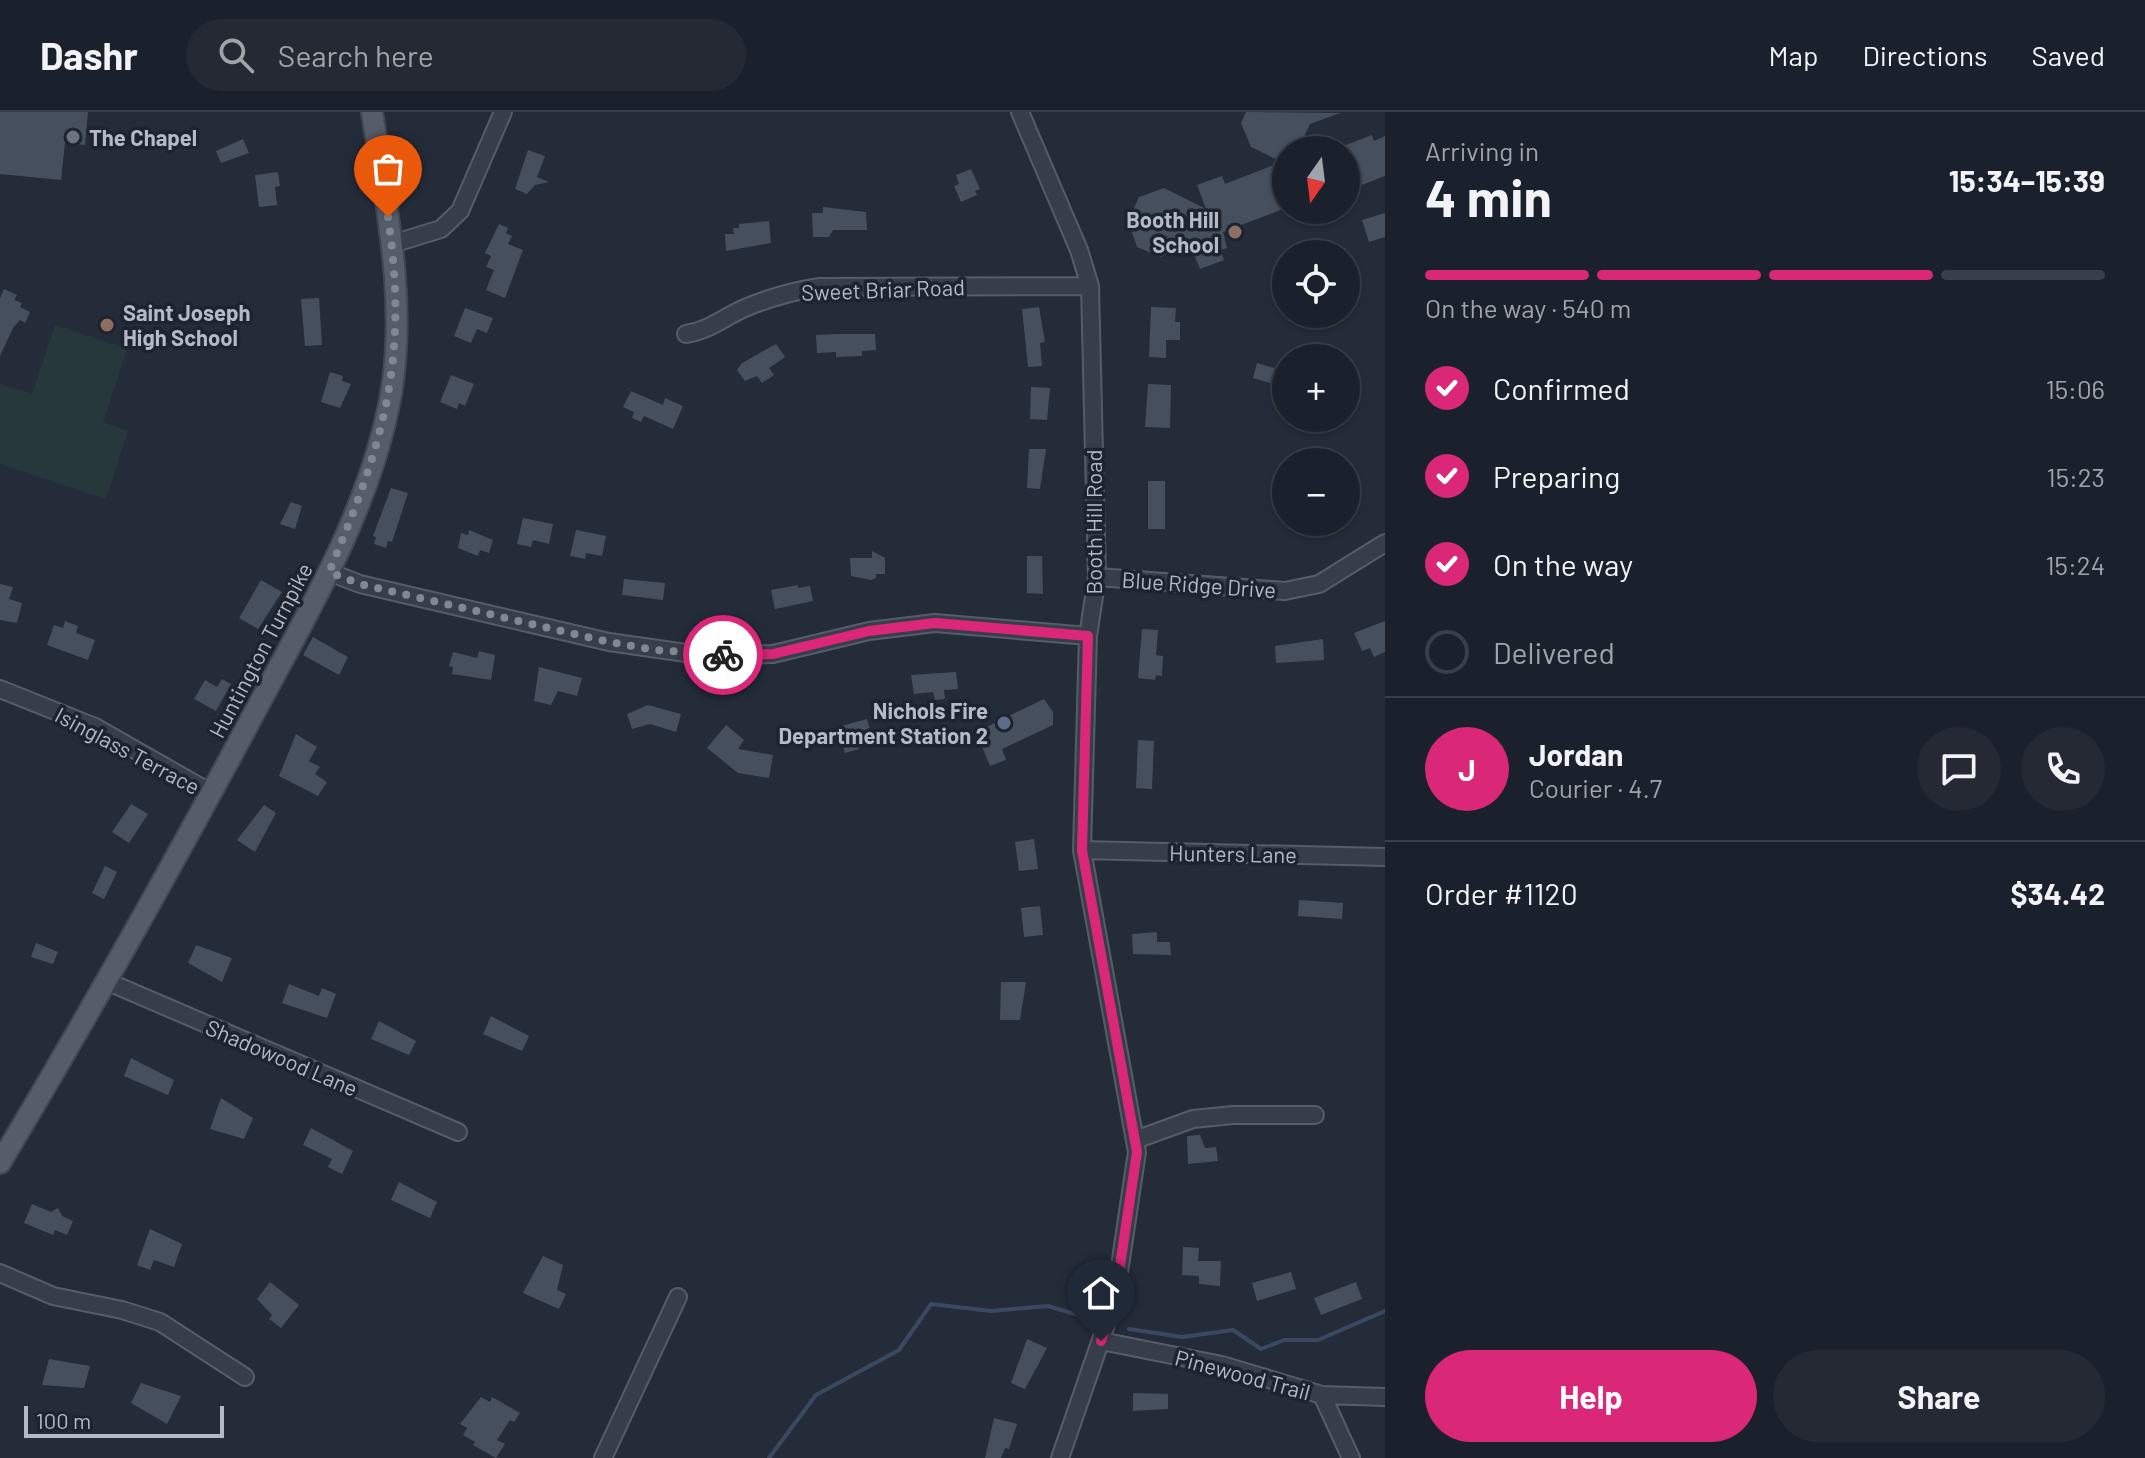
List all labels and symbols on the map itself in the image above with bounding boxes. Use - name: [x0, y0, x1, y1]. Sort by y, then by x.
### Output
- place label: The Chapel: [89, 124, 197, 150]
- marker: The Chapel: [64, 128, 82, 146]
- pin: [354, 135, 422, 217]
- north arrow: [1272, 136, 1360, 224]
- place label: Booth Hill School: [1126, 206, 1219, 257]
- marker: Booth Hill School: [1226, 223, 1244, 241]
- street label: Sweet Briar Road: [801, 273, 965, 305]
- place label: Saint Joseph High School: [123, 299, 251, 350]
- marker: Saint Joseph High School: [98, 316, 116, 334]
- street label: Booth Hill Road: [1080, 449, 1106, 595]
- street label: Huntington Turnpike: [203, 558, 317, 742]
- street label: Blue Ridge Drive: [1121, 566, 1277, 602]
- courier: [683, 615, 763, 695]
- place label: Nichols Fire Department Station 2: [778, 697, 988, 748]
- street label: Isinglass Terrace: [51, 701, 205, 799]
- marker: Nichols Fire Department Station 2: [995, 714, 1013, 732]
- street label: Hunters Lane: [1169, 839, 1297, 867]
- street label: Shadowood Lane: [202, 1013, 362, 1101]
- pin: [1067, 1259, 1135, 1341]
- street label: Pinewood Trail: [1173, 1343, 1313, 1405]
- scale bar: [24, 1402, 224, 1438]

